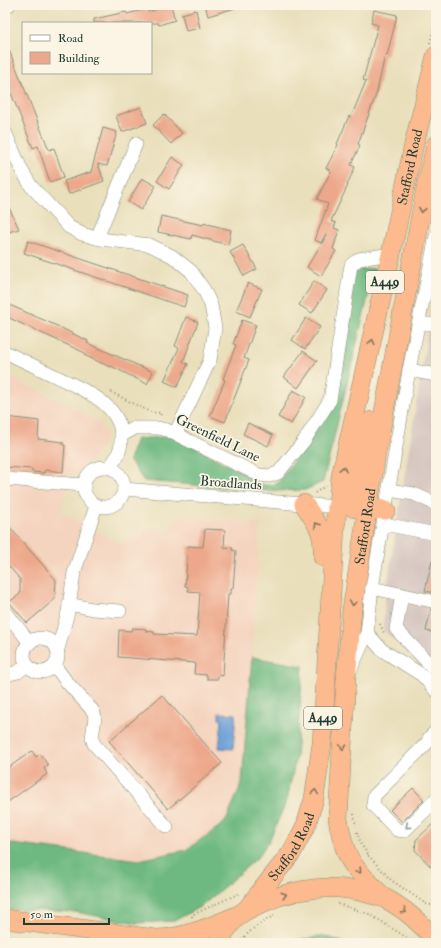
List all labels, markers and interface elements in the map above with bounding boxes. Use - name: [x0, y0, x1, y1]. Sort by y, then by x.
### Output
- legend: [22, 22, 152, 74]
- text: Road: [58, 31, 83, 46]
- text: Building: [58, 51, 101, 66]
- street label: Stafford Road: [393, 127, 426, 206]
- one-way arrow: [418, 207, 427, 213]
- road number: A449: [366, 271, 404, 293]
- one-way arrow: [367, 339, 375, 345]
- street label: Greenfield Lane: [173, 410, 263, 466]
- one-way arrow: [338, 466, 346, 472]
- street label: Broadlands: [200, 472, 263, 494]
- street label: Stafford Road: [351, 487, 379, 566]
- one-way arrow: [315, 522, 322, 529]
- one-way arrow: [349, 600, 358, 606]
- road number: A449: [304, 707, 342, 729]
- one-way arrow: [338, 744, 347, 750]
- one-way arrow: [310, 789, 319, 795]
- street label: Stafford Road: [264, 810, 318, 884]
- one-way arrow: [405, 822, 413, 829]
- one-way arrow: [355, 866, 362, 874]
- one-way arrow: [280, 891, 287, 900]
- scale bar: [24, 900, 109, 926]
- one-way arrow: [400, 906, 407, 914]
- text: 50 m: [30, 907, 54, 922]

